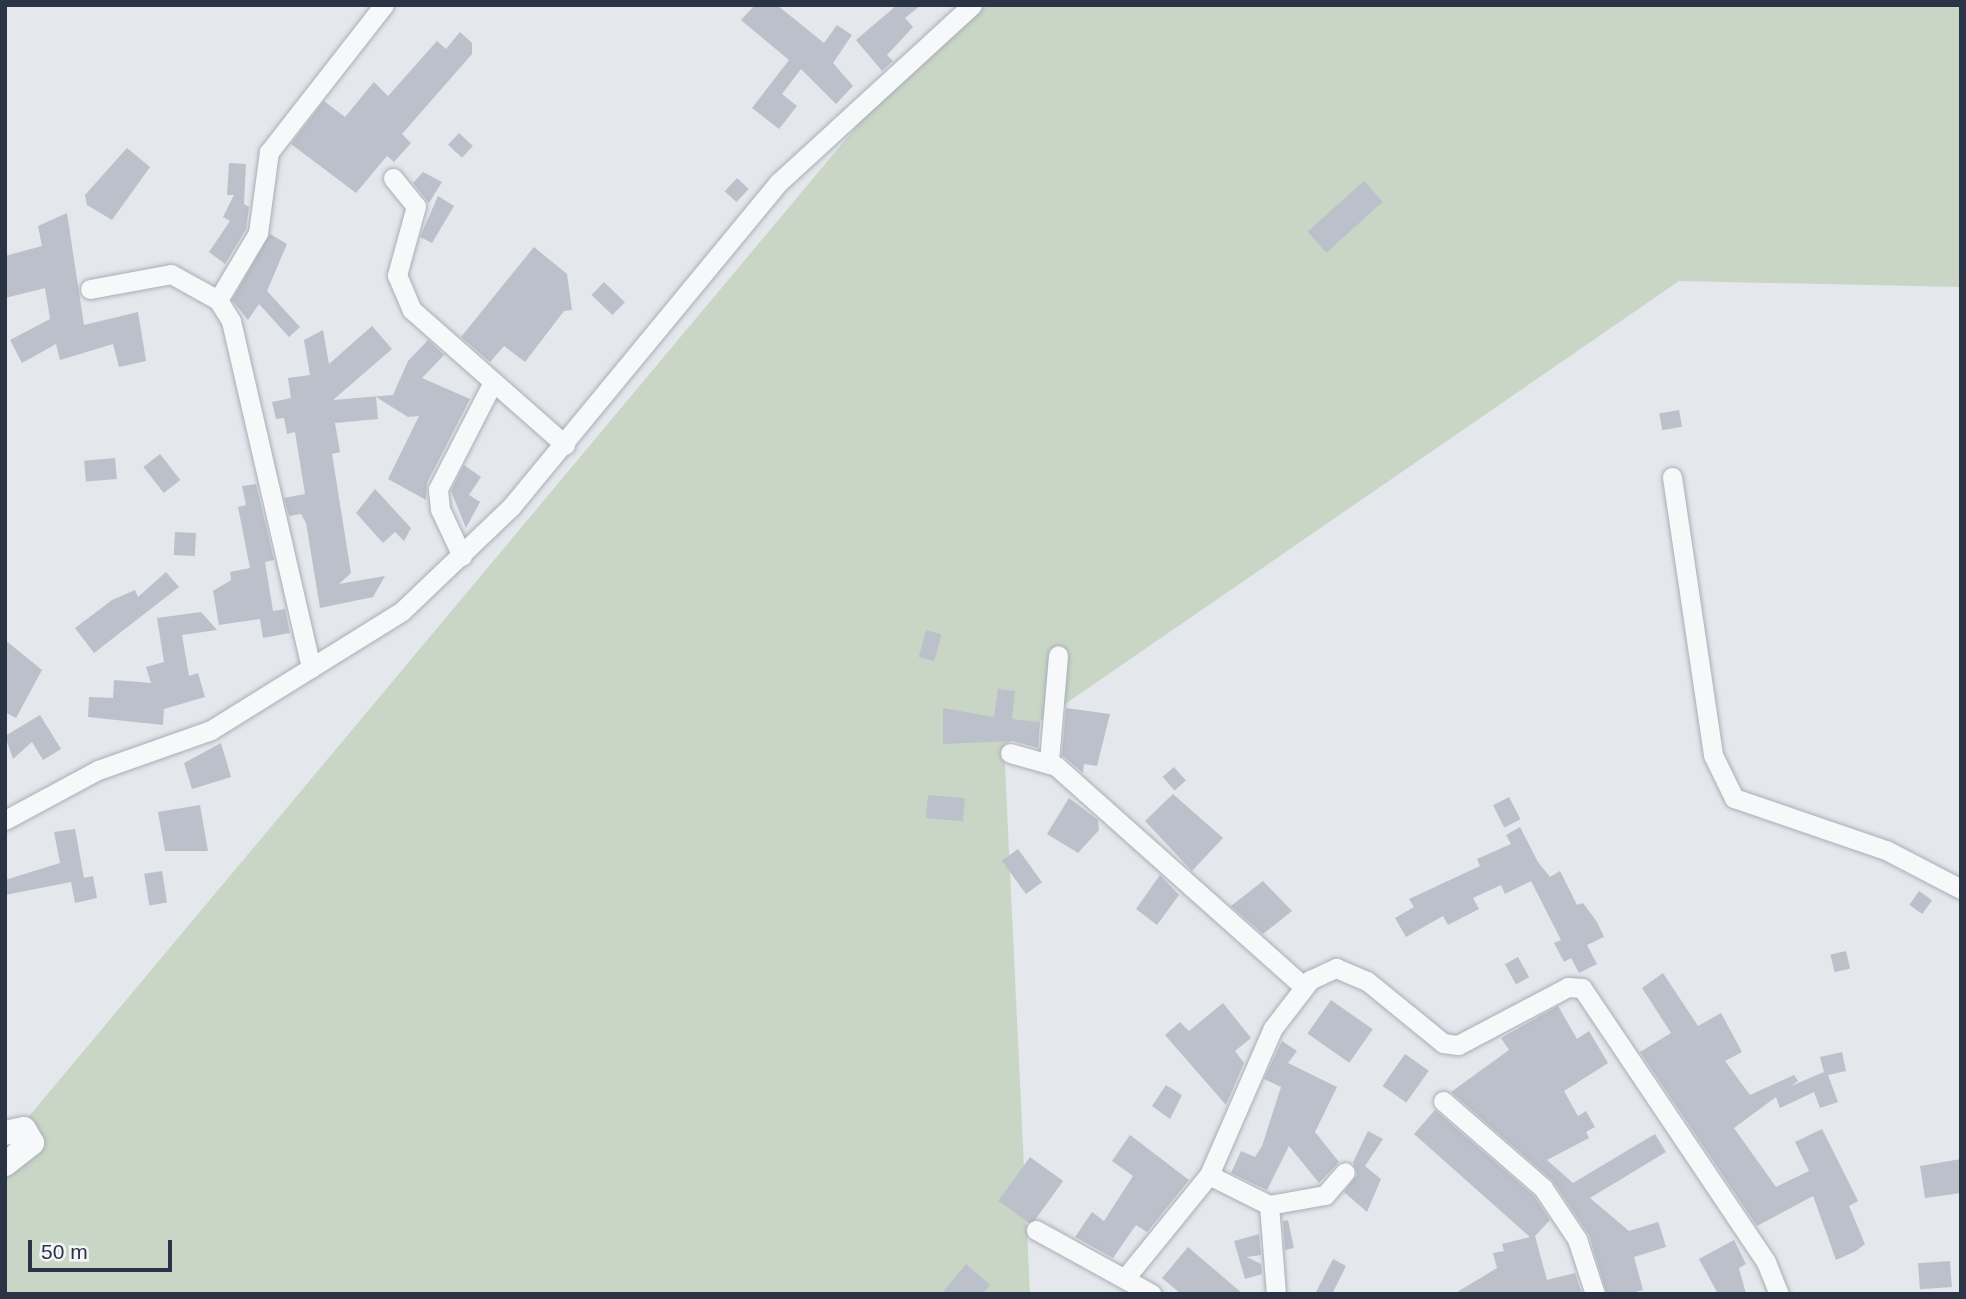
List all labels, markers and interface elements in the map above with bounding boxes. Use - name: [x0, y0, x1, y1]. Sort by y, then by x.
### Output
- scale bar: [32, 1226, 175, 1270]
- text: 50 m: [41, 1240, 88, 1263]

